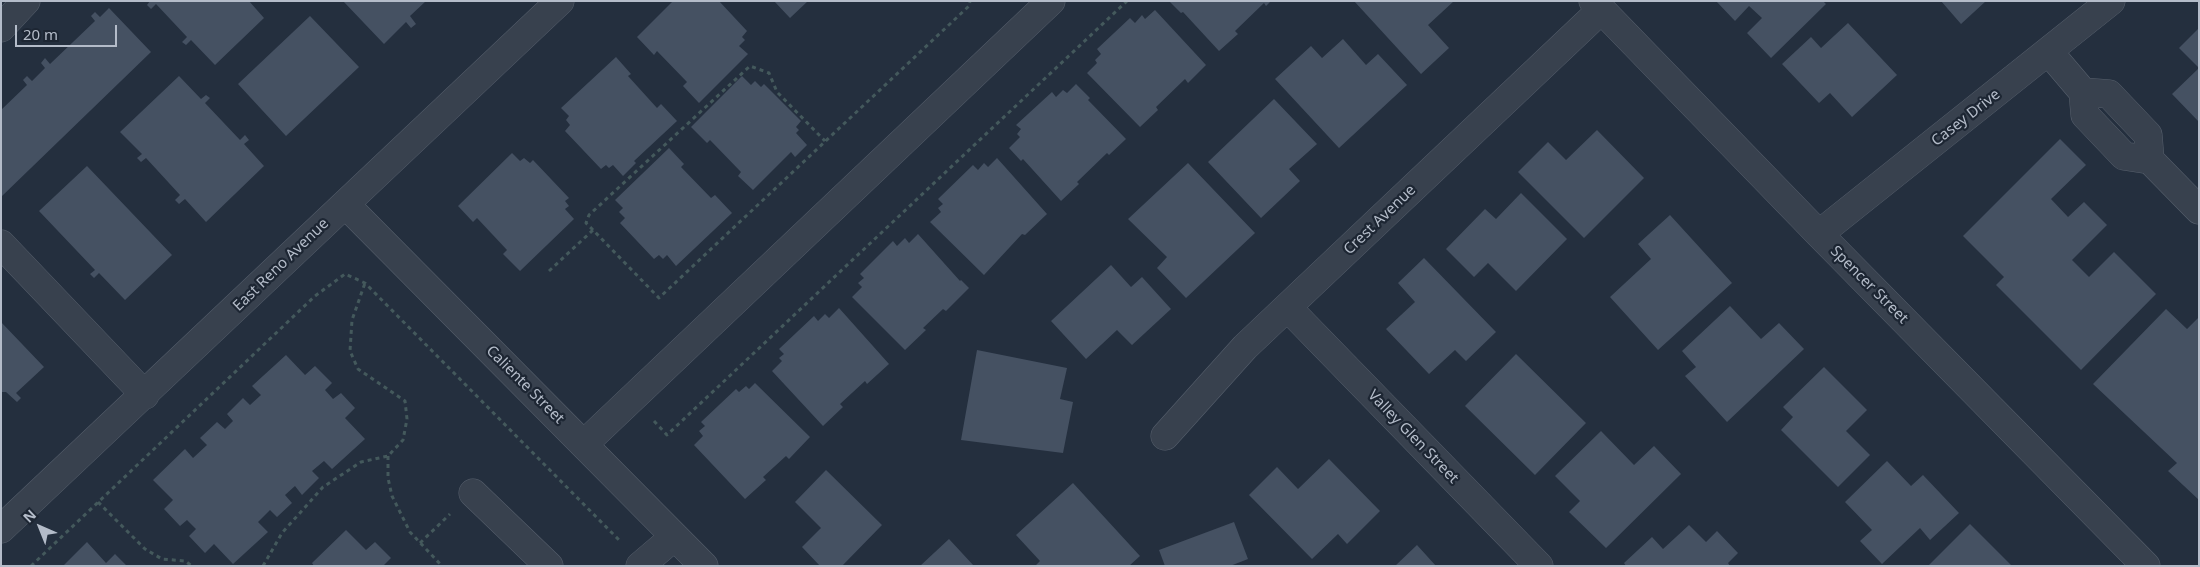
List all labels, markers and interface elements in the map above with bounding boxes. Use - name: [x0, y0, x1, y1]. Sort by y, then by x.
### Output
- scale bar: [18, 15, 120, 47]
- text: 20 m: [23, 24, 58, 44]
- street label: Casey Drive: [1928, 86, 2004, 150]
- street label: Crest Avenue: [1340, 181, 1420, 259]
- street label: East Reno Avenue: [229, 215, 333, 315]
- street label: Spencer Street: [1826, 242, 1912, 328]
- street label: Caliente Street: [482, 342, 568, 428]
- street label: Valley Glen Street: [1364, 387, 1462, 487]
- north arrow: [15, 502, 65, 552]
- text: N: [19, 505, 40, 527]

